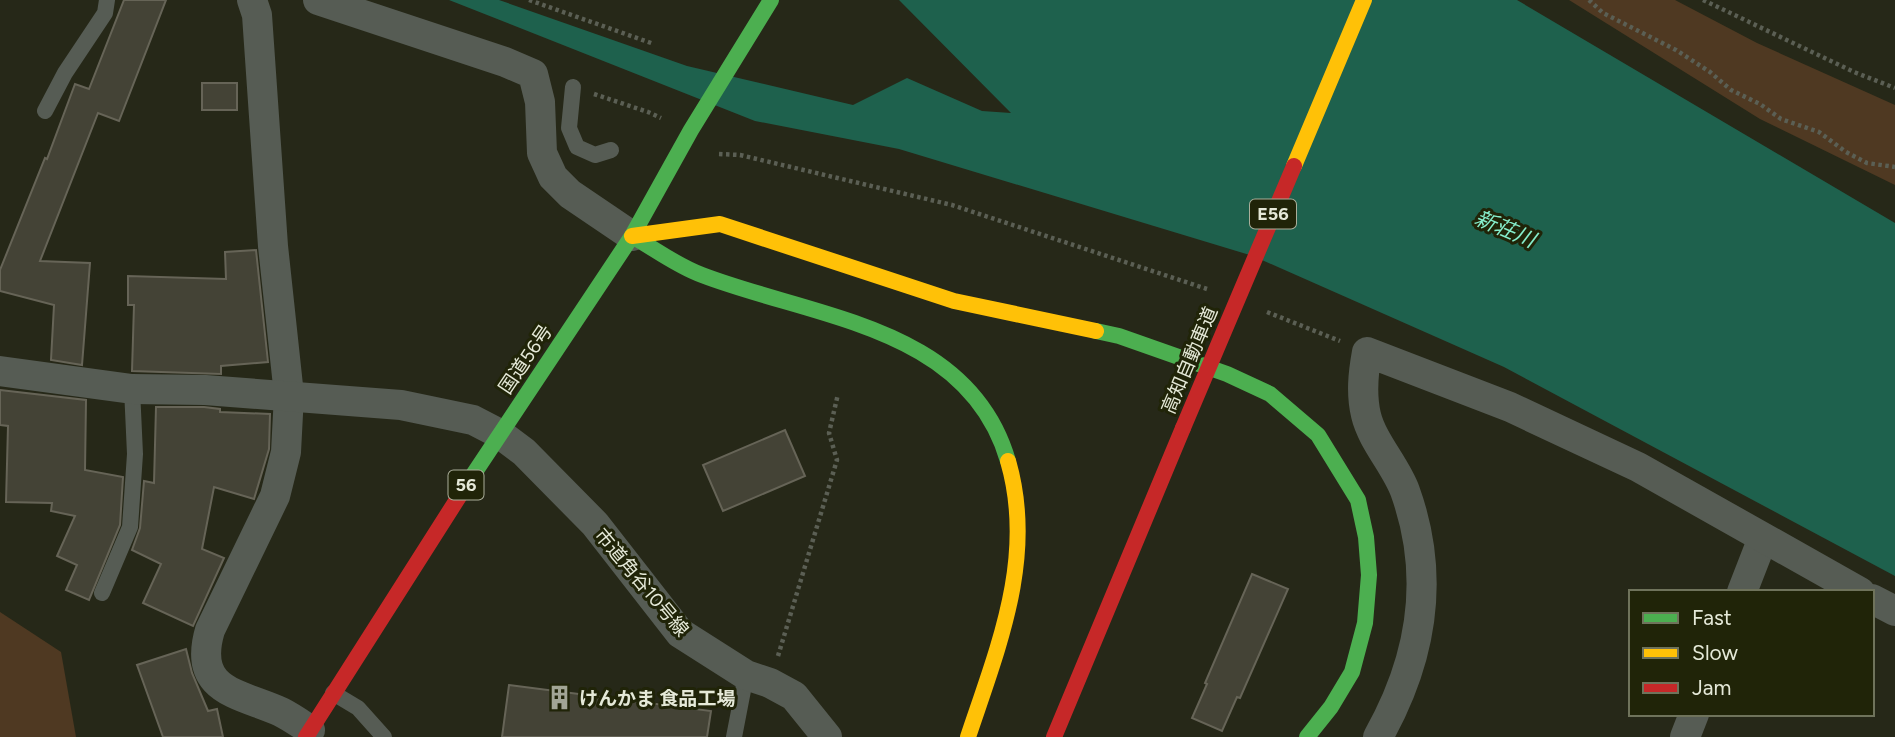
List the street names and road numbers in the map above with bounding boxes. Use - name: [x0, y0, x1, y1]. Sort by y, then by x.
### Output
- road number: E56: [1250, 200, 1296, 229]
- street label: 高知自動車道: [1157, 303, 1222, 417]
- street label: 国道56号: [494, 320, 557, 398]
- road number: 56: [448, 471, 484, 500]
- street label: 市道角谷10号線: [590, 524, 694, 641]

